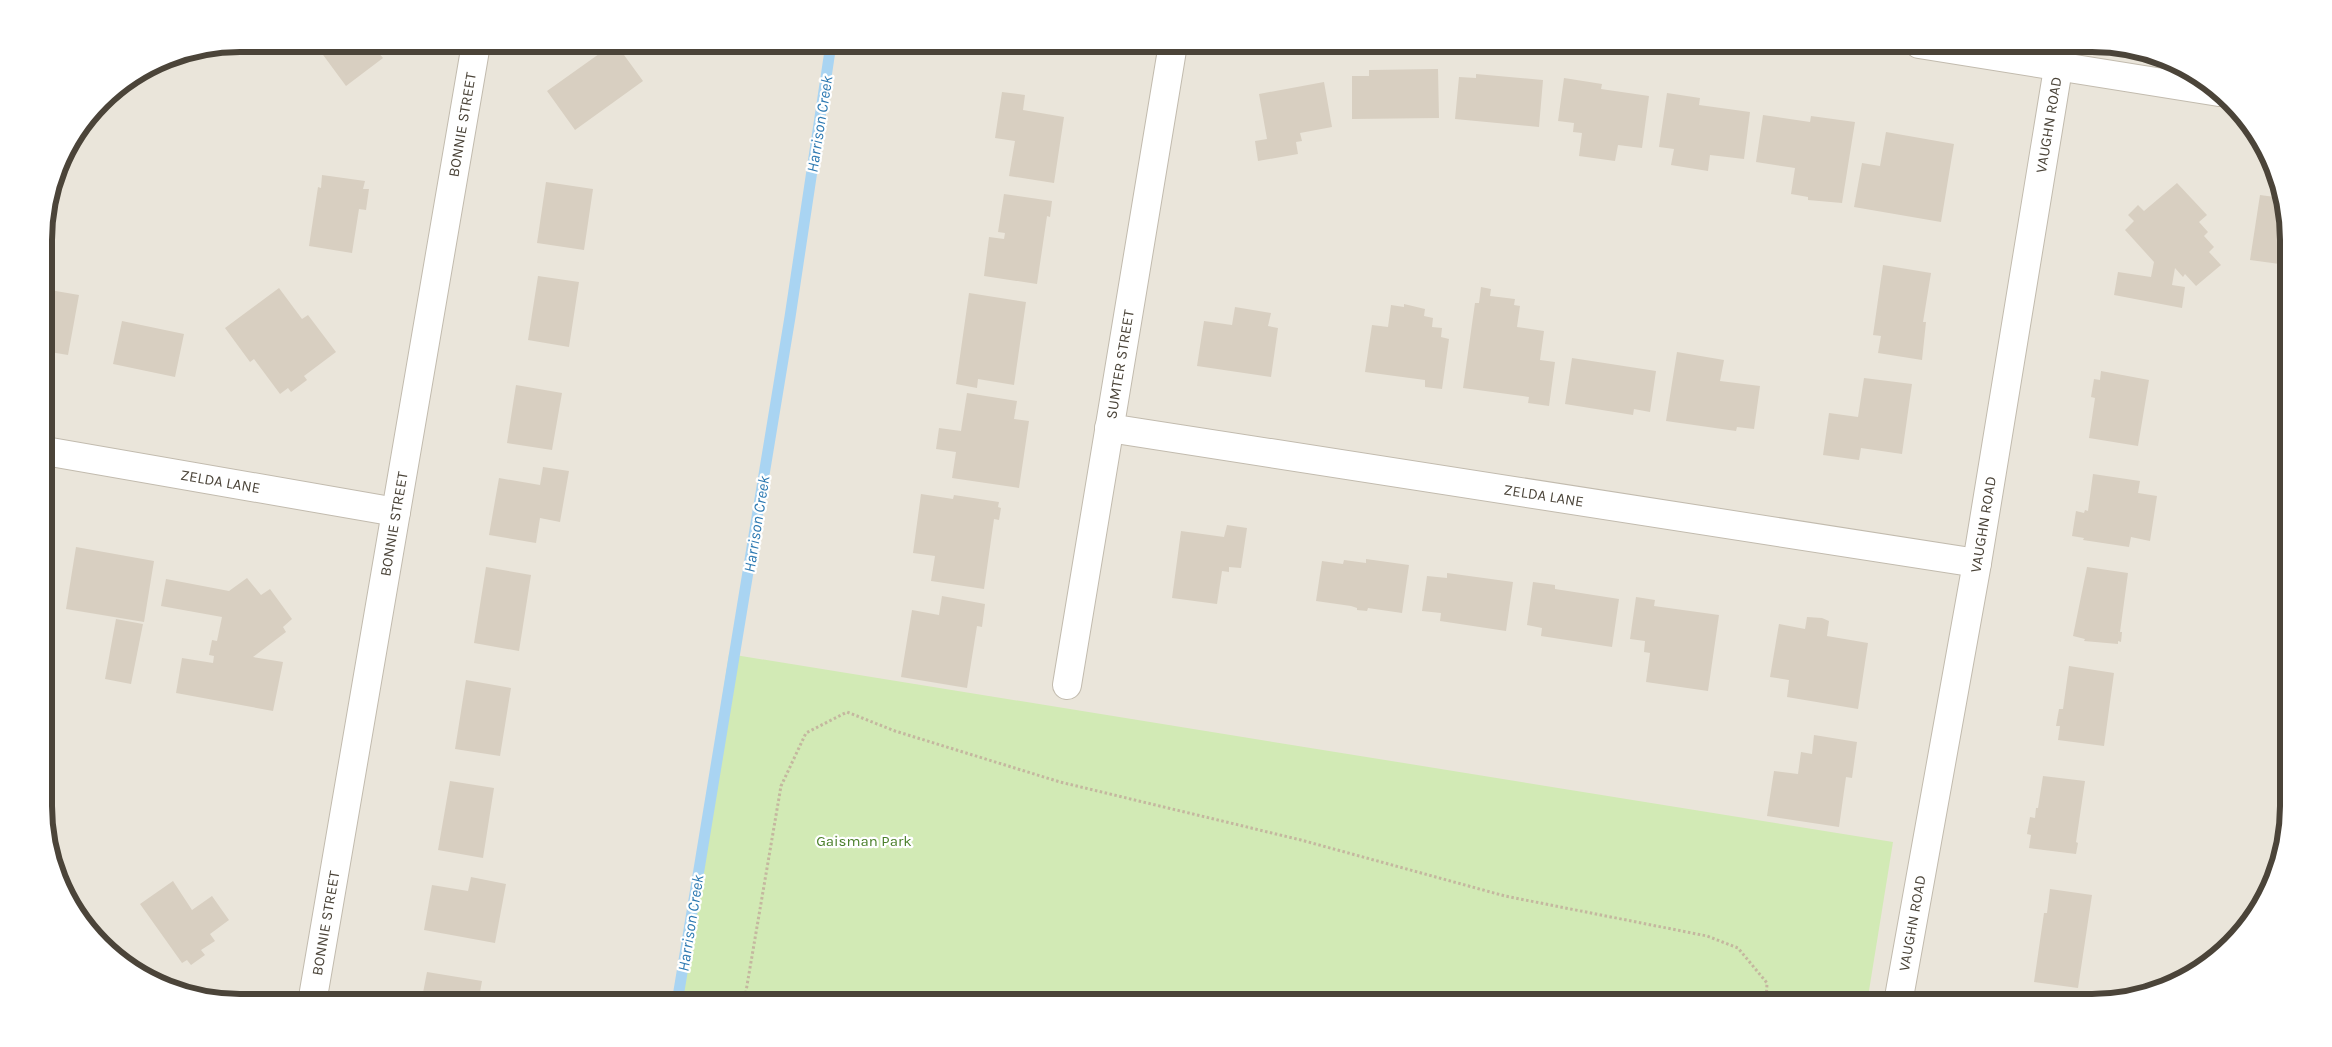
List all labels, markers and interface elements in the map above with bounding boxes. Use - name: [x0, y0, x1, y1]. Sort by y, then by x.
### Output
- street label: BONNIE STREET: [444, 71, 480, 178]
- water label: Harrison Creek: [802, 73, 837, 174]
- street label: VAUGHN ROAD: [2032, 75, 2066, 174]
- street label: SUMTER STREET: [1102, 308, 1138, 420]
- street label: ZELDA LANE: [179, 466, 262, 497]
- street label: BONNIE STREET: [376, 470, 412, 578]
- water label: Harrison Creek: [739, 473, 774, 574]
- street label: VAUGHN ROAD: [1966, 475, 2000, 574]
- street label: ZELDA LANE: [1502, 481, 1585, 511]
- park label: Gaisman Park: [816, 832, 912, 850]
- street label: BONNIE STREET: [308, 869, 344, 977]
- water label: Harrison Creek: [673, 872, 708, 973]
- street label: VAUGHN ROAD: [1895, 874, 1930, 973]

